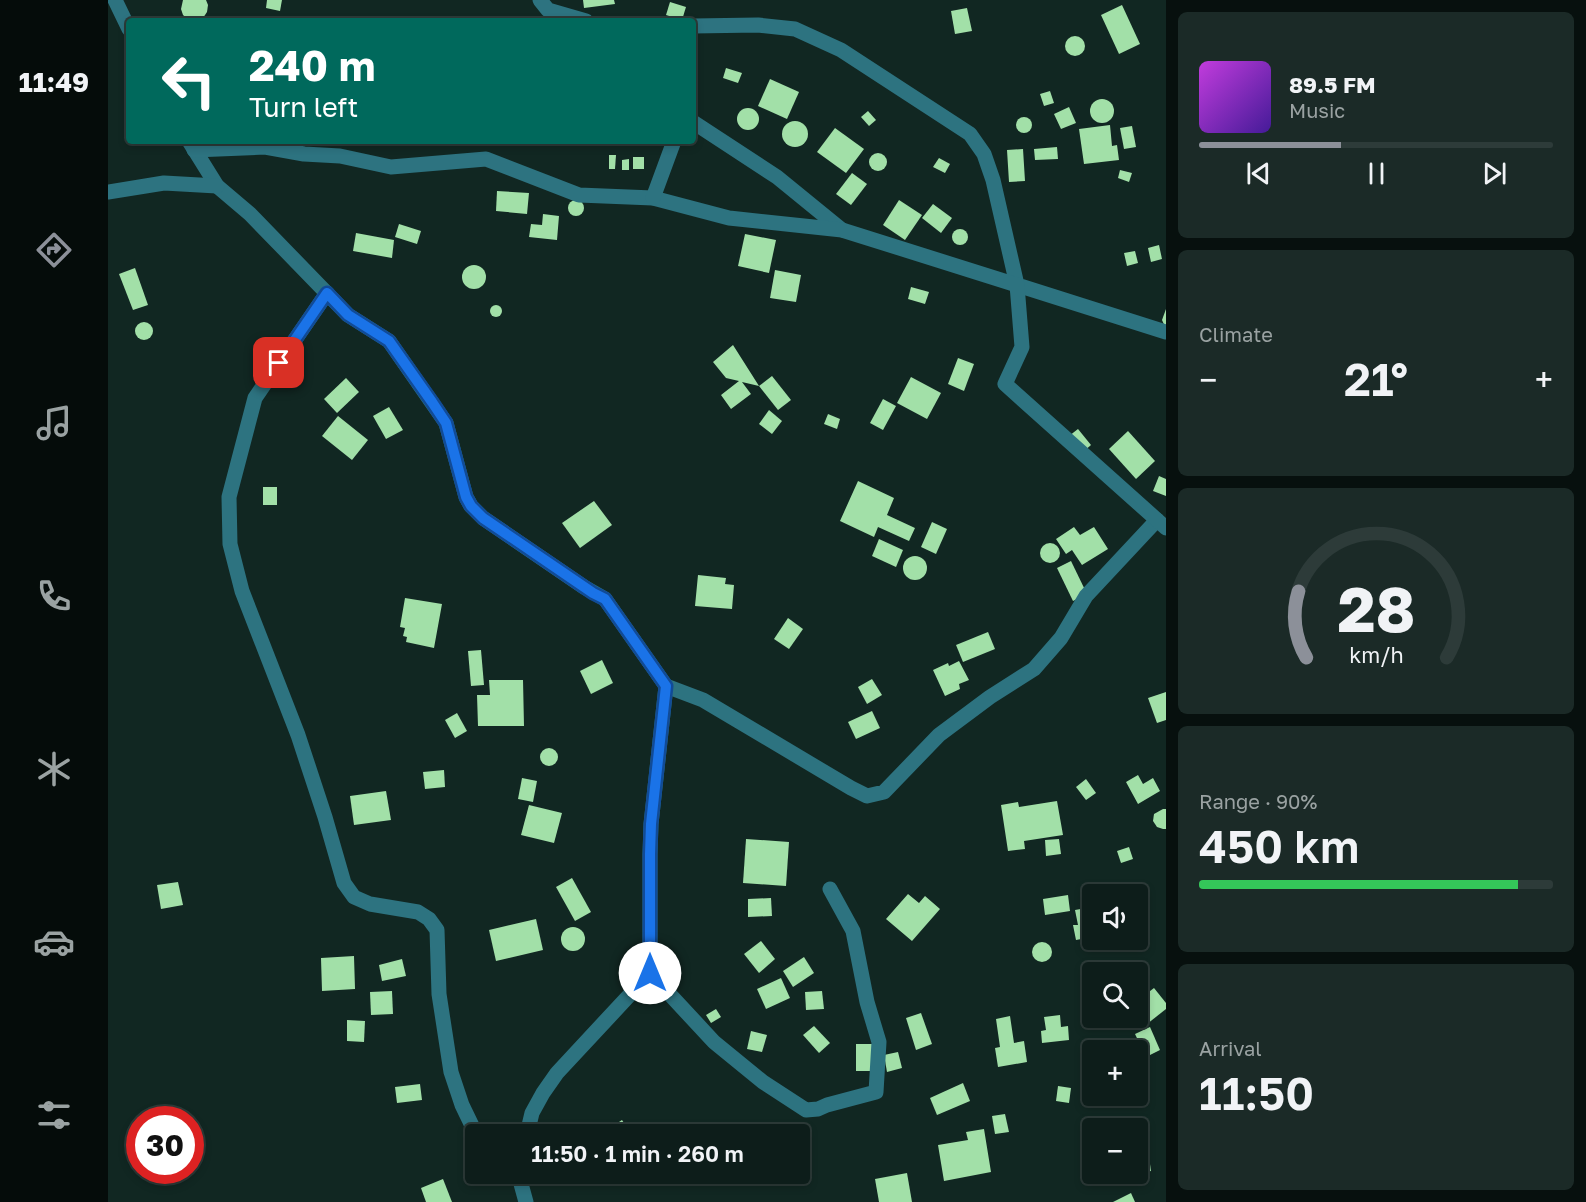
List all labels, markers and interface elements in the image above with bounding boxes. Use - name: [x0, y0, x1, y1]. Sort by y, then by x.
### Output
- text: 240 m: [249, 40, 375, 90]
- icon: left: [150, 42, 228, 120]
- text: 11:49: [19, 66, 89, 98]
- text: 89.5 FM: [1289, 71, 1376, 98]
- text: Turn left: [249, 91, 358, 123]
- text: Music: [1289, 98, 1345, 122]
- icon: previous: [1242, 157, 1275, 190]
- icon: pause: [1360, 157, 1393, 190]
- icon: next: [1478, 157, 1511, 190]
- icon: directions: [33, 229, 75, 271]
- text: Climate: [1199, 322, 1273, 346]
- pin: [253, 337, 304, 388]
- icon: arrive: [262, 346, 295, 379]
- text: 21°: [1344, 352, 1408, 406]
- text: −: [1199, 360, 1217, 399]
- text: +: [1535, 360, 1553, 399]
- icon: music: [33, 402, 75, 444]
- text: 28: [1337, 571, 1415, 646]
- icon: phone: [33, 575, 75, 617]
- text: km/h: [1349, 642, 1403, 668]
- icon: climate: [33, 748, 75, 790]
- text: Range · 90%: [1199, 789, 1317, 813]
- text: 450 km: [1199, 819, 1359, 873]
- map controls: [1082, 884, 1148, 1184]
- button: sound: [1082, 884, 1148, 950]
- icon: car: [33, 921, 75, 963]
- position arrow: [618, 941, 682, 1005]
- button: search: [1082, 962, 1148, 1028]
- text: Arrival: [1199, 1036, 1262, 1060]
- button: +: [1082, 1040, 1148, 1106]
- text: 11:50: [1199, 1066, 1314, 1120]
- icon: filters: [33, 1094, 75, 1136]
- speed limit sign: 30: [126, 1106, 204, 1184]
- button: −: [1082, 1118, 1148, 1184]
- text: 11:50 · 1 min · 260 m: [531, 1140, 744, 1167]

